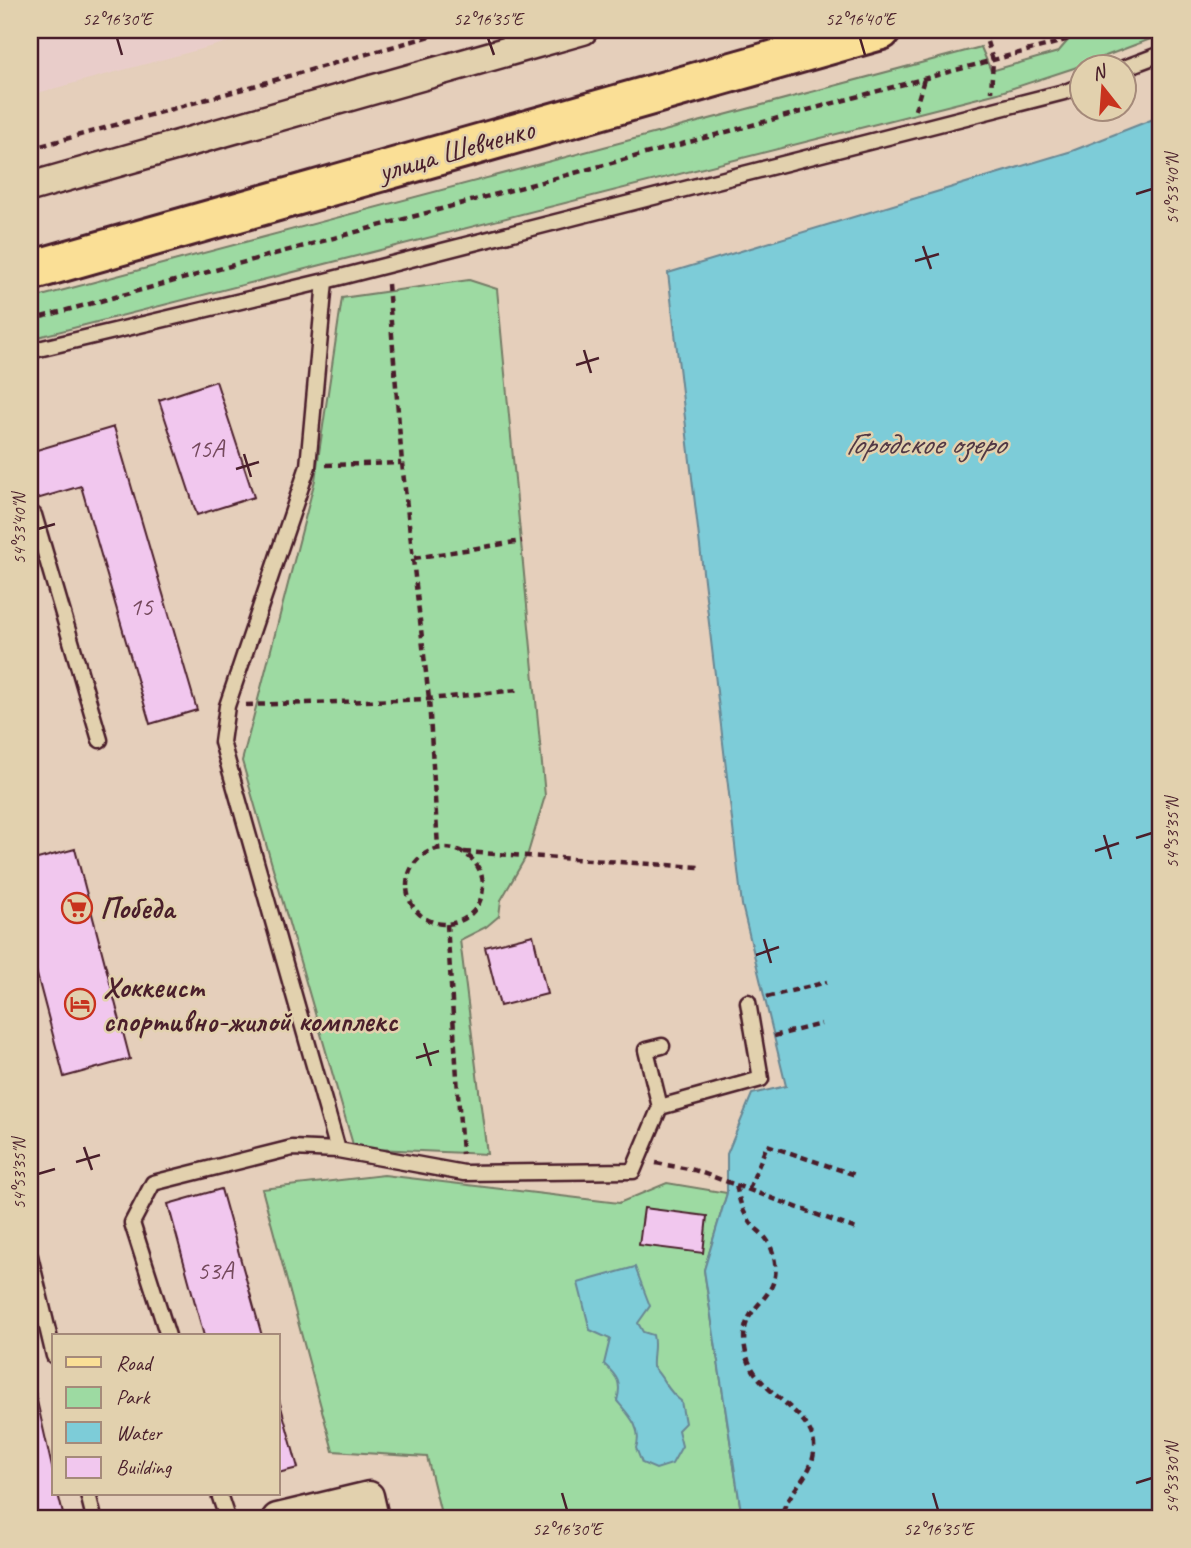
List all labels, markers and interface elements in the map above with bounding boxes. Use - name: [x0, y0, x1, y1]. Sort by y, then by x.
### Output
- text: 52°16'30"E: [82, 8, 154, 30]
- text: 52°16'35"E: [453, 8, 525, 30]
- text: 52°16'40"E: [825, 8, 897, 30]
- north arrow: [1068, 52, 1138, 122]
- text: N: [1089, 59, 1111, 86]
- street label: улица Шевченко: [372, 109, 540, 191]
- text: 54°53'40"N: [1161, 150, 1183, 224]
- water label: Городское озеро: [845, 423, 1009, 464]
- house number: 15А: [188, 432, 226, 465]
- text: 54°53'40"N: [8, 490, 30, 564]
- house number: 15: [129, 590, 154, 623]
- text: 54°53'35"N: [1161, 794, 1183, 868]
- place label: Победа: [100, 889, 177, 927]
- supermarket icon: Победа: [60, 891, 94, 925]
- place label: Хоккеист спортивно-жилой комплекс: [103, 968, 399, 1040]
- hotel icon: Хоккеист спортивно-жилой комплекс: [63, 987, 97, 1021]
- text: 54°53'35"N: [8, 1135, 30, 1209]
- house number: 53А: [197, 1254, 235, 1287]
- legend: [52, 1334, 280, 1496]
- text: Road: [116, 1350, 155, 1376]
- text: Park: [116, 1384, 151, 1410]
- text: Water: [116, 1420, 163, 1446]
- text: 54°53'30"N: [1161, 1439, 1183, 1513]
- text: Building: [116, 1454, 173, 1480]
- text: 52°16'30"E: [532, 1518, 604, 1540]
- text: 52°16'35"E: [903, 1518, 975, 1540]

